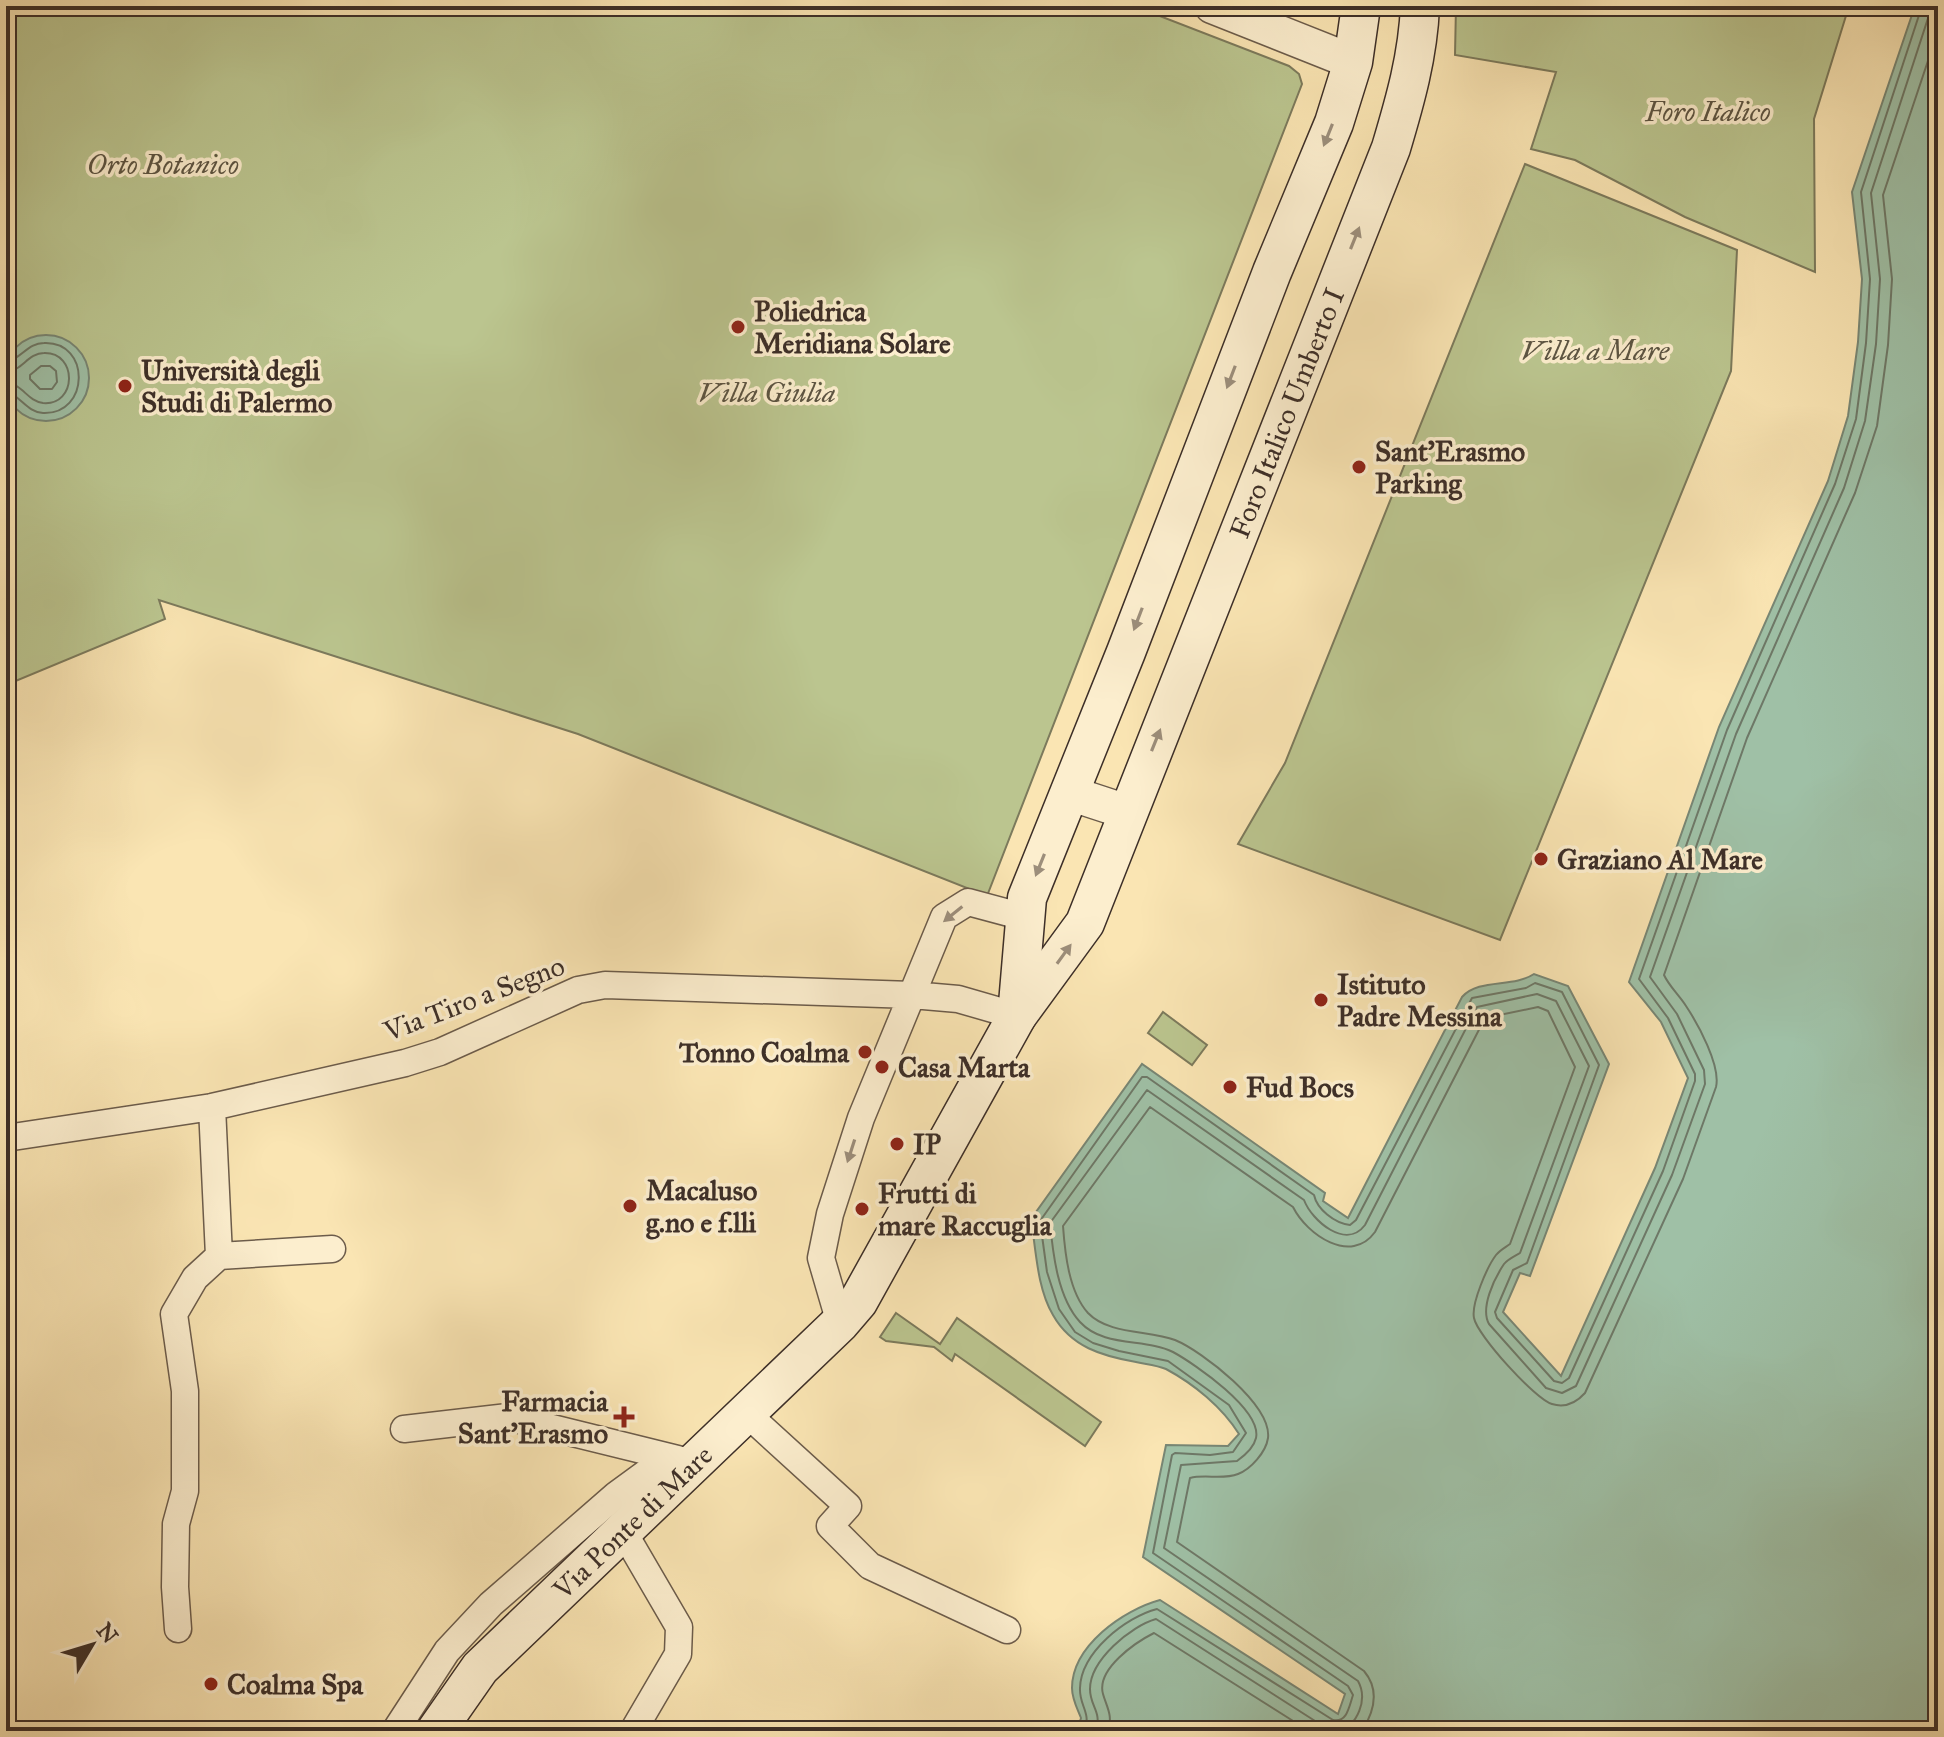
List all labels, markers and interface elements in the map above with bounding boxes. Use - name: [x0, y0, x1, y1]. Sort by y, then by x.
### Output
- park label: Foro Italico: [1644, 94, 1771, 129]
- one-way arrow: [1322, 123, 1335, 147]
- park label: Orto Botanico: [87, 147, 239, 182]
- one-way arrow: [1349, 226, 1362, 250]
- street label: Foro Italico Umberto I: [1222, 283, 1352, 543]
- place label: Poliedrica Meridiana Solare: [754, 294, 951, 361]
- marker: Poliedrica Meridiana Solare: [729, 318, 747, 336]
- park label: Villa a Mare: [1521, 333, 1670, 368]
- place label: Università degli Studi di Palermo: [141, 353, 332, 420]
- one-way arrow: [1224, 365, 1237, 389]
- park label: Villa Giulia: [698, 375, 836, 410]
- marker: Università degli Studi di Palermo: [116, 377, 134, 395]
- place label: Sant'Erasmo Parking: [1375, 434, 1525, 501]
- marker: Sant'Erasmo Parking: [1350, 458, 1368, 476]
- one-way arrow: [1131, 607, 1144, 631]
- one-way arrow: [1150, 728, 1163, 752]
- place label: Graziano Al Mare: [1557, 842, 1763, 877]
- marker: Graziano Al Mare: [1532, 850, 1550, 868]
- one-way arrow: [1033, 853, 1046, 877]
- one-way arrow: [943, 905, 963, 922]
- one-way arrow: [1056, 944, 1071, 965]
- street label: Via Tiro a Segno: [378, 948, 569, 1049]
- place label: Istituto Padre Messina: [1337, 967, 1503, 1034]
- marker: Istituto Padre Messina: [1312, 991, 1330, 1009]
- place label: Tonno Coalma: [679, 1035, 850, 1070]
- marker: Tonno Coalma: [856, 1043, 874, 1061]
- place label: Casa Marta: [898, 1050, 1031, 1085]
- marker: Casa Marta: [873, 1058, 891, 1076]
- place label: Fud Bocs: [1246, 1070, 1354, 1105]
- marker: Fud Bocs: [1221, 1078, 1239, 1096]
- place label: IP: [913, 1127, 941, 1162]
- marker: IP: [888, 1135, 906, 1153]
- one-way arrow: [844, 1139, 856, 1163]
- place label: Macaluso g.no e f.lli: [646, 1173, 757, 1240]
- place label: Frutti di mare Raccuglia: [877, 1176, 1053, 1243]
- marker: Macaluso g.no e f.lli: [621, 1197, 639, 1215]
- marker: Frutti di mare Raccuglia: [853, 1200, 871, 1218]
- place label: Farmacia Sant'Erasmo: [458, 1384, 609, 1451]
- marker: Farmacia Sant'Erasmo: [615, 1408, 633, 1426]
- street label: Via Ponte di Mare: [545, 1438, 720, 1608]
- north arrow: [52, 1605, 132, 1685]
- text: N: [91, 1617, 124, 1649]
- place label: Coalma Spa: [227, 1667, 364, 1702]
- marker: Coalma Spa: [202, 1675, 220, 1693]

